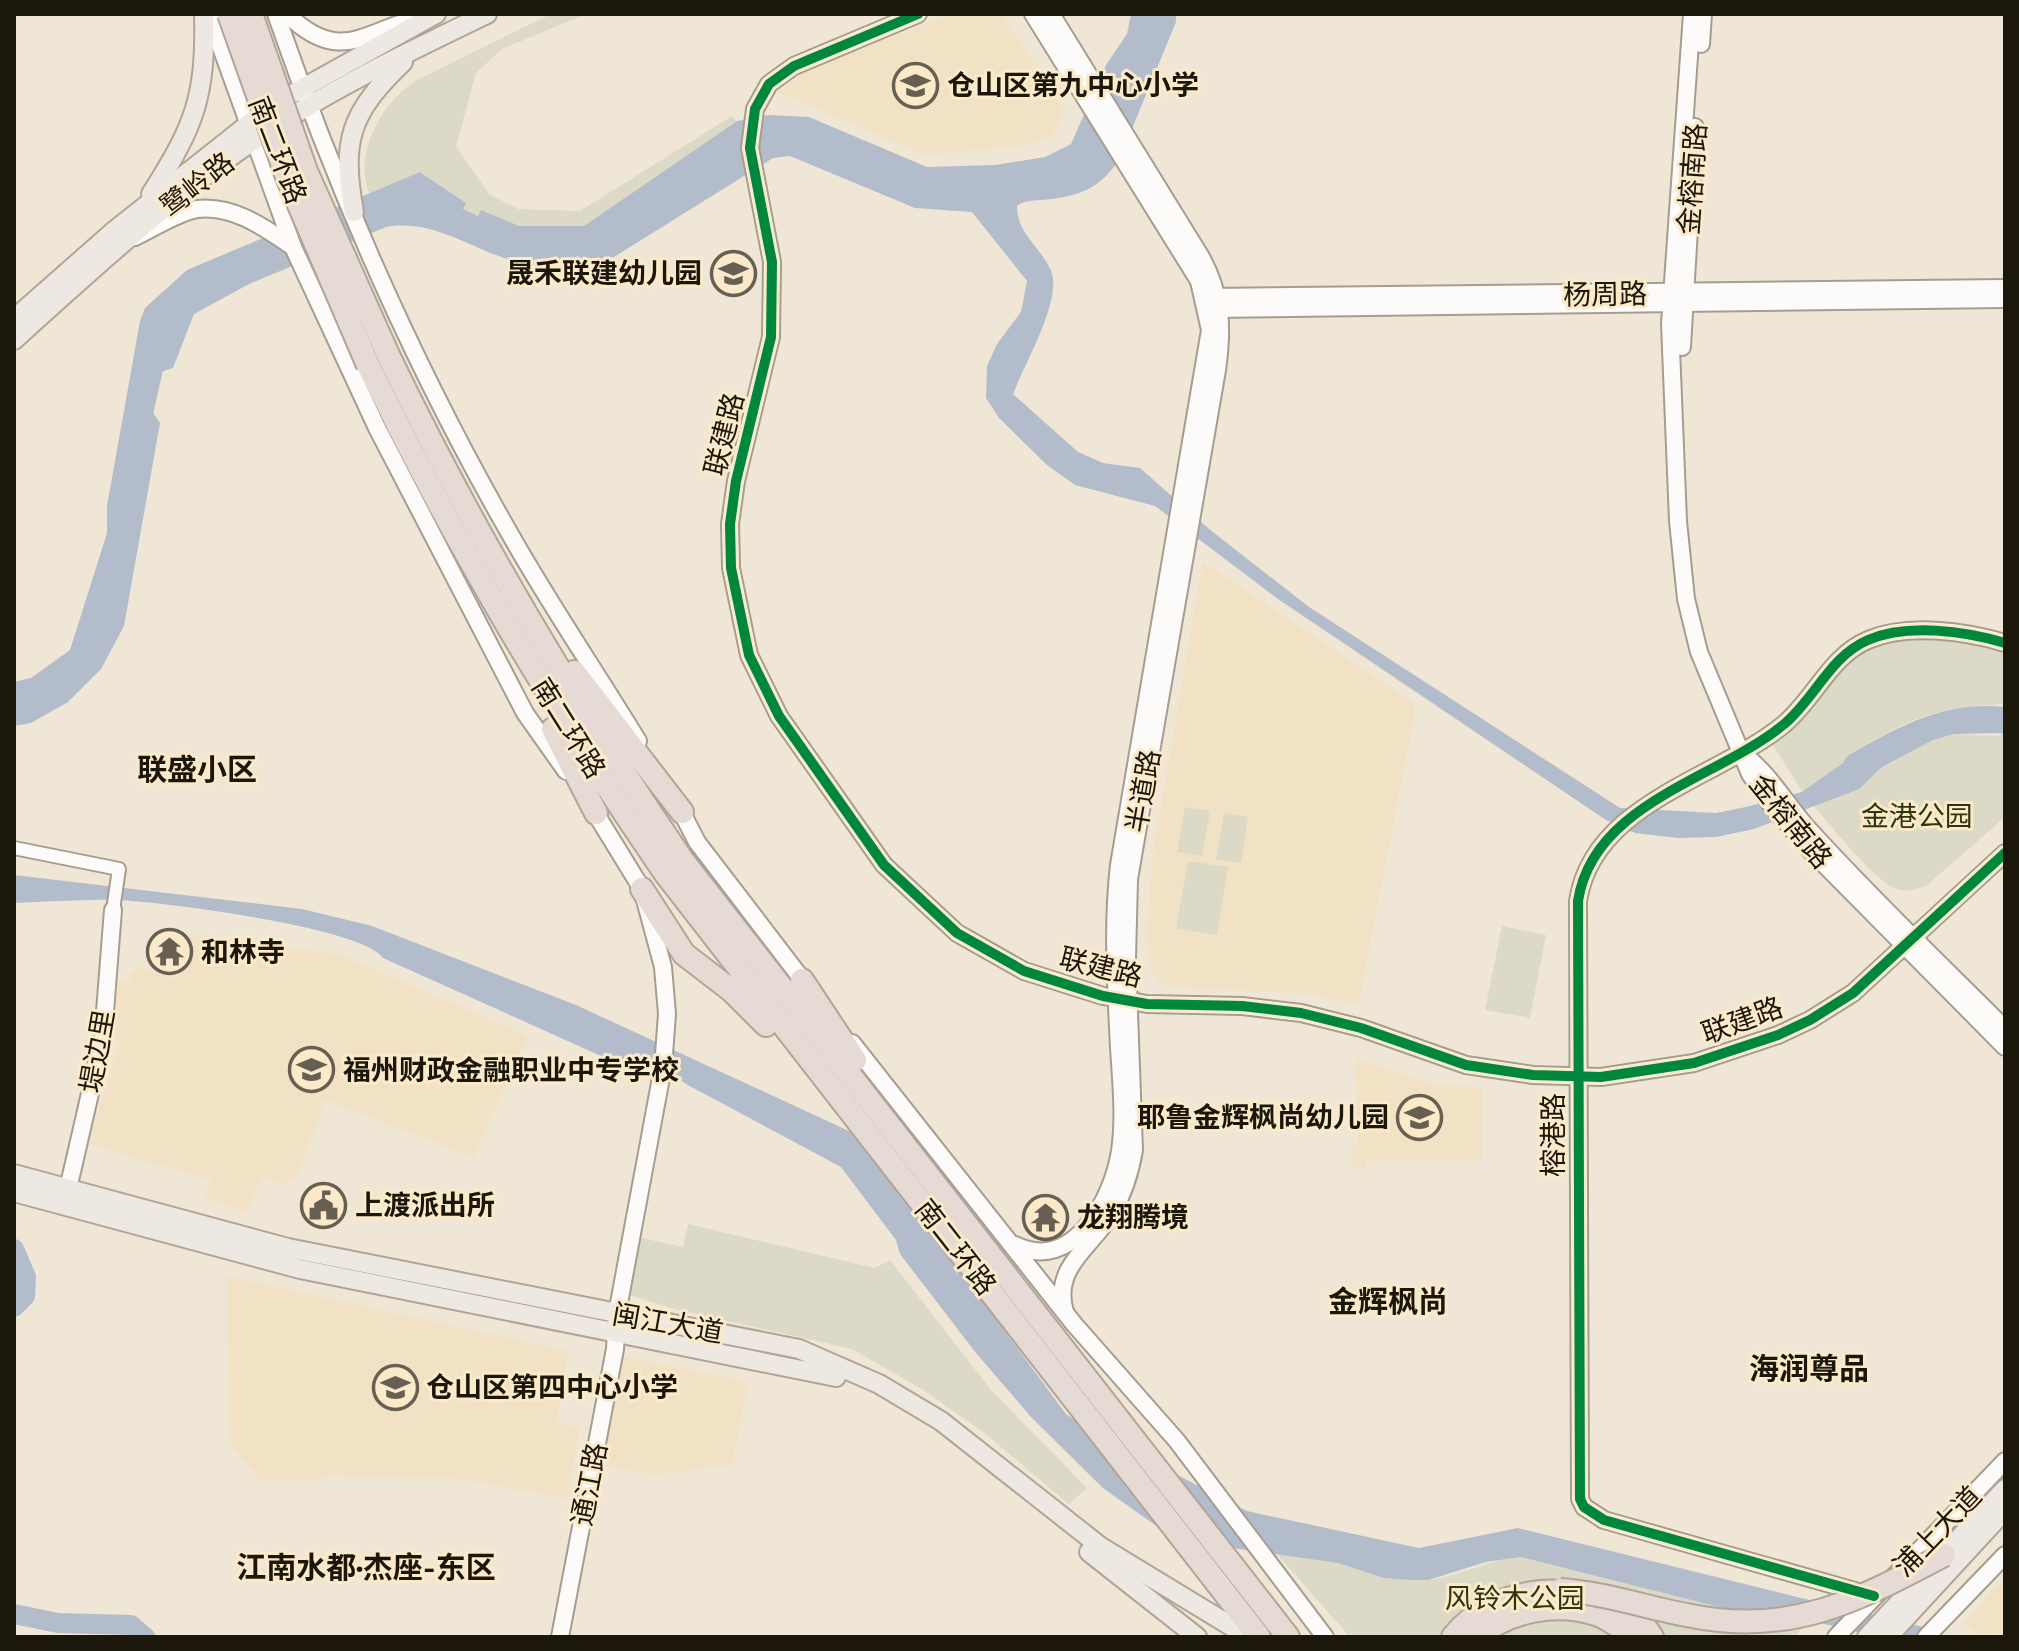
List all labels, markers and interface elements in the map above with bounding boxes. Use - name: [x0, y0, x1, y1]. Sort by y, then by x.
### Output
- school or university icon: 仓山区第九中心小学: [892, 61, 940, 109]
- place label: 仓山区第九中心小学: [947, 67, 1199, 103]
- street label: 南二环路: [241, 91, 315, 209]
- street label: 金榕南路: [1670, 122, 1714, 236]
- street label: 鹭岭路: [153, 144, 241, 224]
- school or university icon: 晟禾联建幼儿园: [709, 249, 757, 297]
- place label: 晟禾联建幼儿园: [506, 255, 702, 291]
- street label: 杨周路: [1563, 275, 1647, 313]
- street label: 联建路: [696, 389, 752, 479]
- street label: 南二环路: [524, 671, 614, 785]
- street label: 半道路: [1118, 747, 1168, 835]
- district label: 联盛小区: [137, 750, 257, 789]
- street label: 金榕南路: [1742, 766, 1840, 876]
- park label: 金港公园: [1861, 798, 1973, 834]
- temple icon: 和林寺: [146, 928, 194, 976]
- place label: 和林寺: [201, 934, 285, 970]
- street label: 联建路: [1056, 939, 1146, 995]
- street label: 联建路: [1696, 989, 1788, 1051]
- street label: 堤边里: [72, 1007, 122, 1095]
- school or university icon: 福州财政金融职业中专学校: [288, 1046, 336, 1094]
- place label: 福州财政金融职业中专学校: [343, 1052, 679, 1088]
- school or university icon: 耶鲁金辉枫尚幼儿园: [1396, 1093, 1444, 1141]
- street label: 榕港路: [1535, 1093, 1571, 1177]
- place label: 耶鲁金辉枫尚幼儿园: [1137, 1099, 1389, 1135]
- public building icon: 上渡派出所: [300, 1181, 348, 1229]
- place label: 上渡派出所: [355, 1187, 495, 1223]
- street label: 南二环路: [907, 1192, 1005, 1302]
- temple icon: 龙翔腾境: [1022, 1193, 1070, 1241]
- place label: 龙翔腾境: [1077, 1199, 1189, 1235]
- district label: 金辉枫尚: [1328, 1282, 1448, 1321]
- street label: 闽江大道: [610, 1296, 726, 1350]
- district label: 海润尊品: [1749, 1349, 1869, 1388]
- school or university icon: 仓山区第四中心小学: [371, 1363, 419, 1411]
- place label: 仓山区第四中心小学: [426, 1369, 678, 1405]
- street label: 通江路: [563, 1439, 615, 1529]
- street label: 浦上大道: [1885, 1478, 1989, 1584]
- district label: 江南水都·杰座-东区: [236, 1548, 496, 1587]
- park label: 风铃木公园: [1445, 1580, 1585, 1616]

